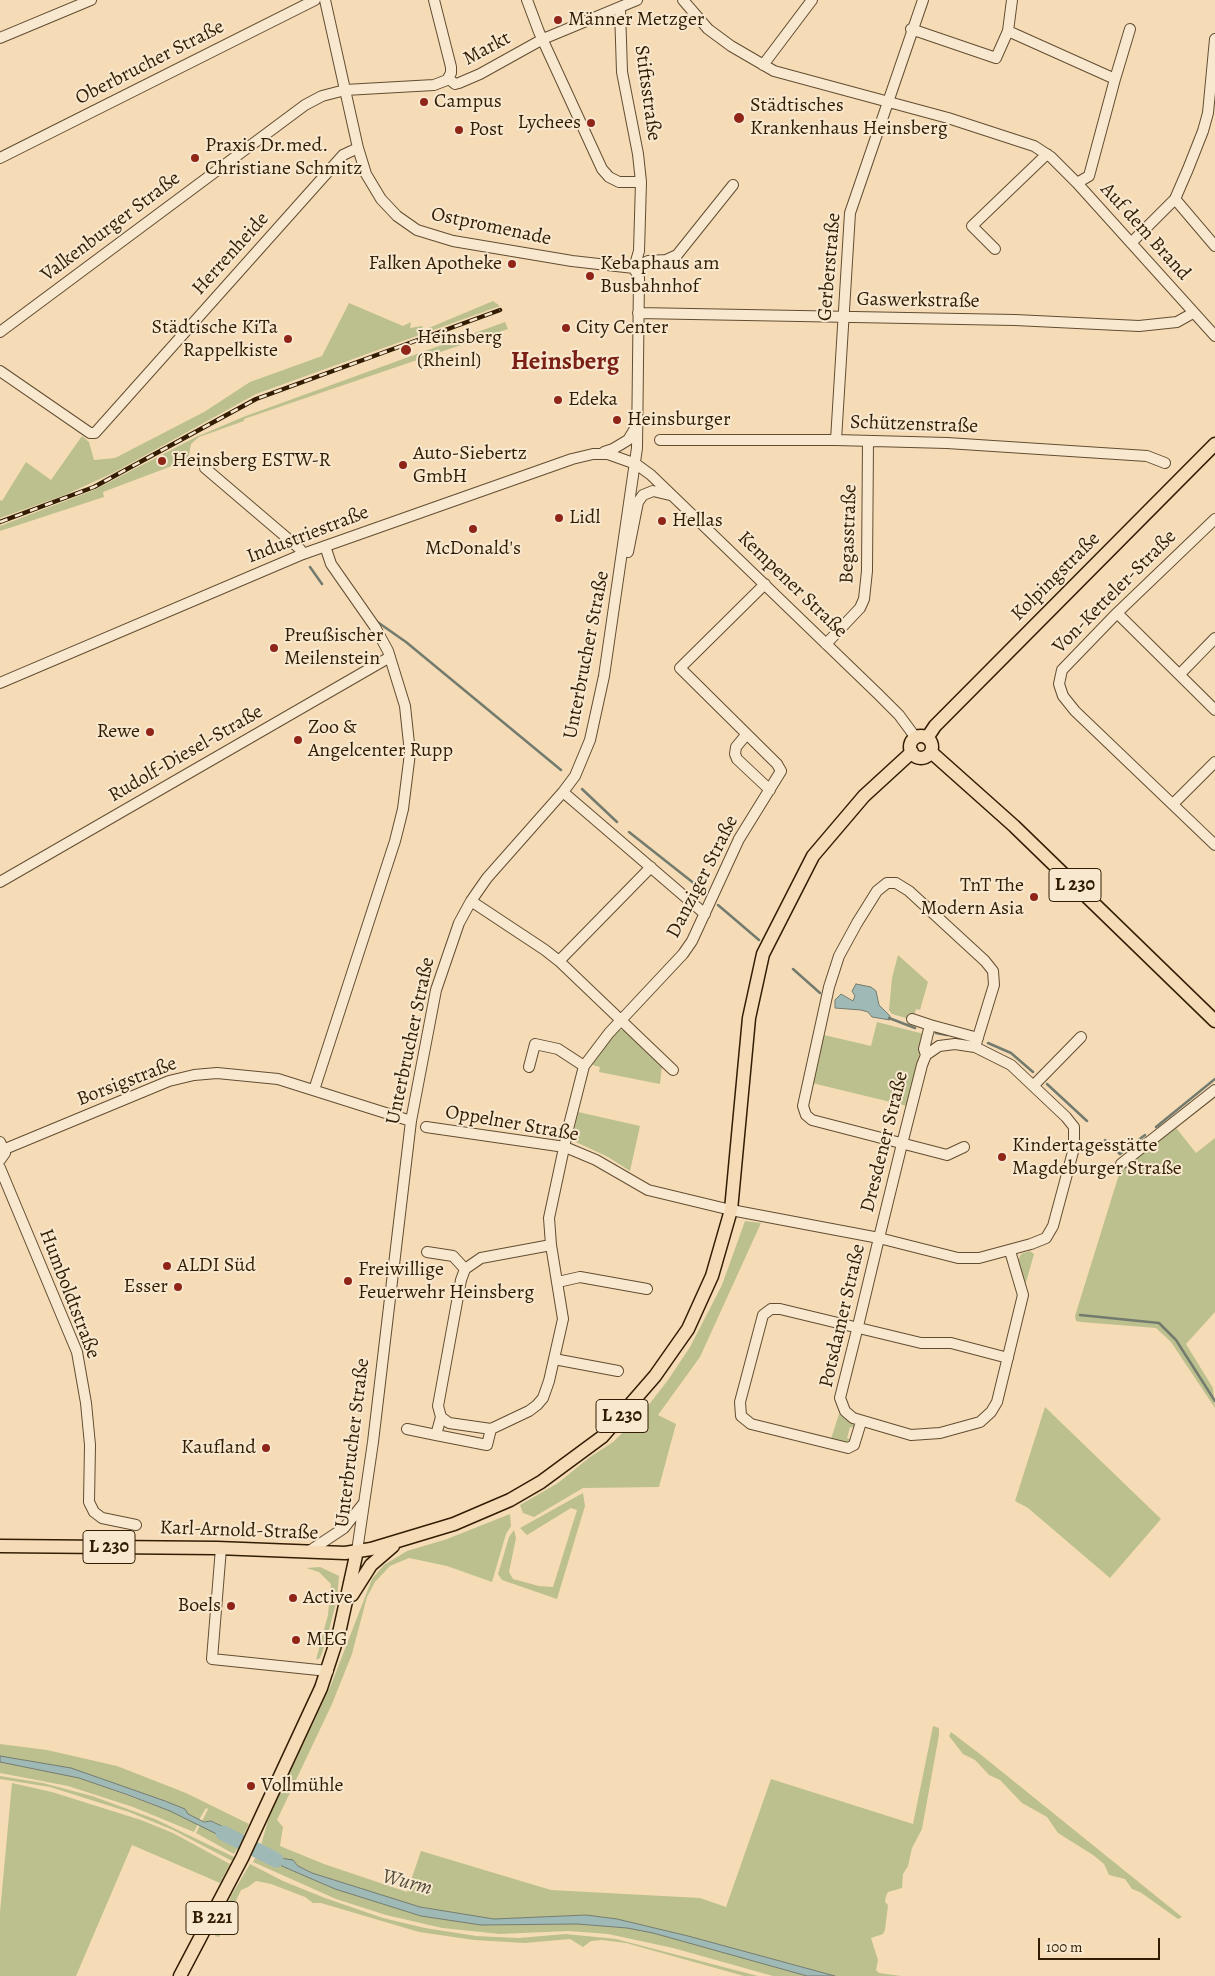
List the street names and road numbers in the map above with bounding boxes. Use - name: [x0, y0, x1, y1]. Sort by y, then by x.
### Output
- street label: Oberbrucher Straße: [72, 15, 228, 111]
- street label: Markt: [459, 27, 515, 71]
- street label: Stiftsstraße: [628, 44, 666, 142]
- street label: Valkenburger Straße: [37, 167, 185, 287]
- street label: Auf dem Brand: [1095, 178, 1195, 286]
- street label: Ostpromenade: [429, 203, 553, 251]
- street label: Herrenheide: [187, 207, 275, 301]
- street label: Gerberstraße: [813, 212, 847, 322]
- street label: Gaswerkstraße: [856, 288, 980, 314]
- street label: Schützenstraße: [850, 411, 978, 439]
- street label: Begasstraße: [835, 484, 863, 584]
- street label: Industriestraße: [244, 501, 372, 569]
- street label: Von-Ketteler-Straße: [1048, 525, 1182, 659]
- street label: Kempener Straße: [732, 527, 852, 643]
- street label: Kolpingstraße: [1006, 527, 1106, 627]
- street label: Unterbrucher Straße: [559, 569, 615, 741]
- street label: Rudolf-Diesel-Straße: [104, 700, 268, 808]
- street label: Danziger Straße: [662, 812, 744, 942]
- road number: L 230: [1049, 868, 1101, 902]
- street label: Unterbrucher Straße: [382, 955, 440, 1127]
- street label: Borsigstraße: [74, 1052, 180, 1112]
- street label: Dresdener Straße: [856, 1069, 914, 1215]
- street label: Oppelner Straße: [443, 1100, 581, 1148]
- street label: Humboldtstraße: [33, 1226, 105, 1362]
- street label: Potsdamer Straße: [815, 1242, 871, 1390]
- street label: Unterbrucher Straße: [331, 1357, 375, 1529]
- road number: L 230: [596, 1400, 648, 1432]
- street label: Karl-Arnold-Straße: [159, 1516, 319, 1546]
- road number: L 230: [83, 1530, 135, 1564]
- road number: B 221: [186, 1902, 238, 1935]

